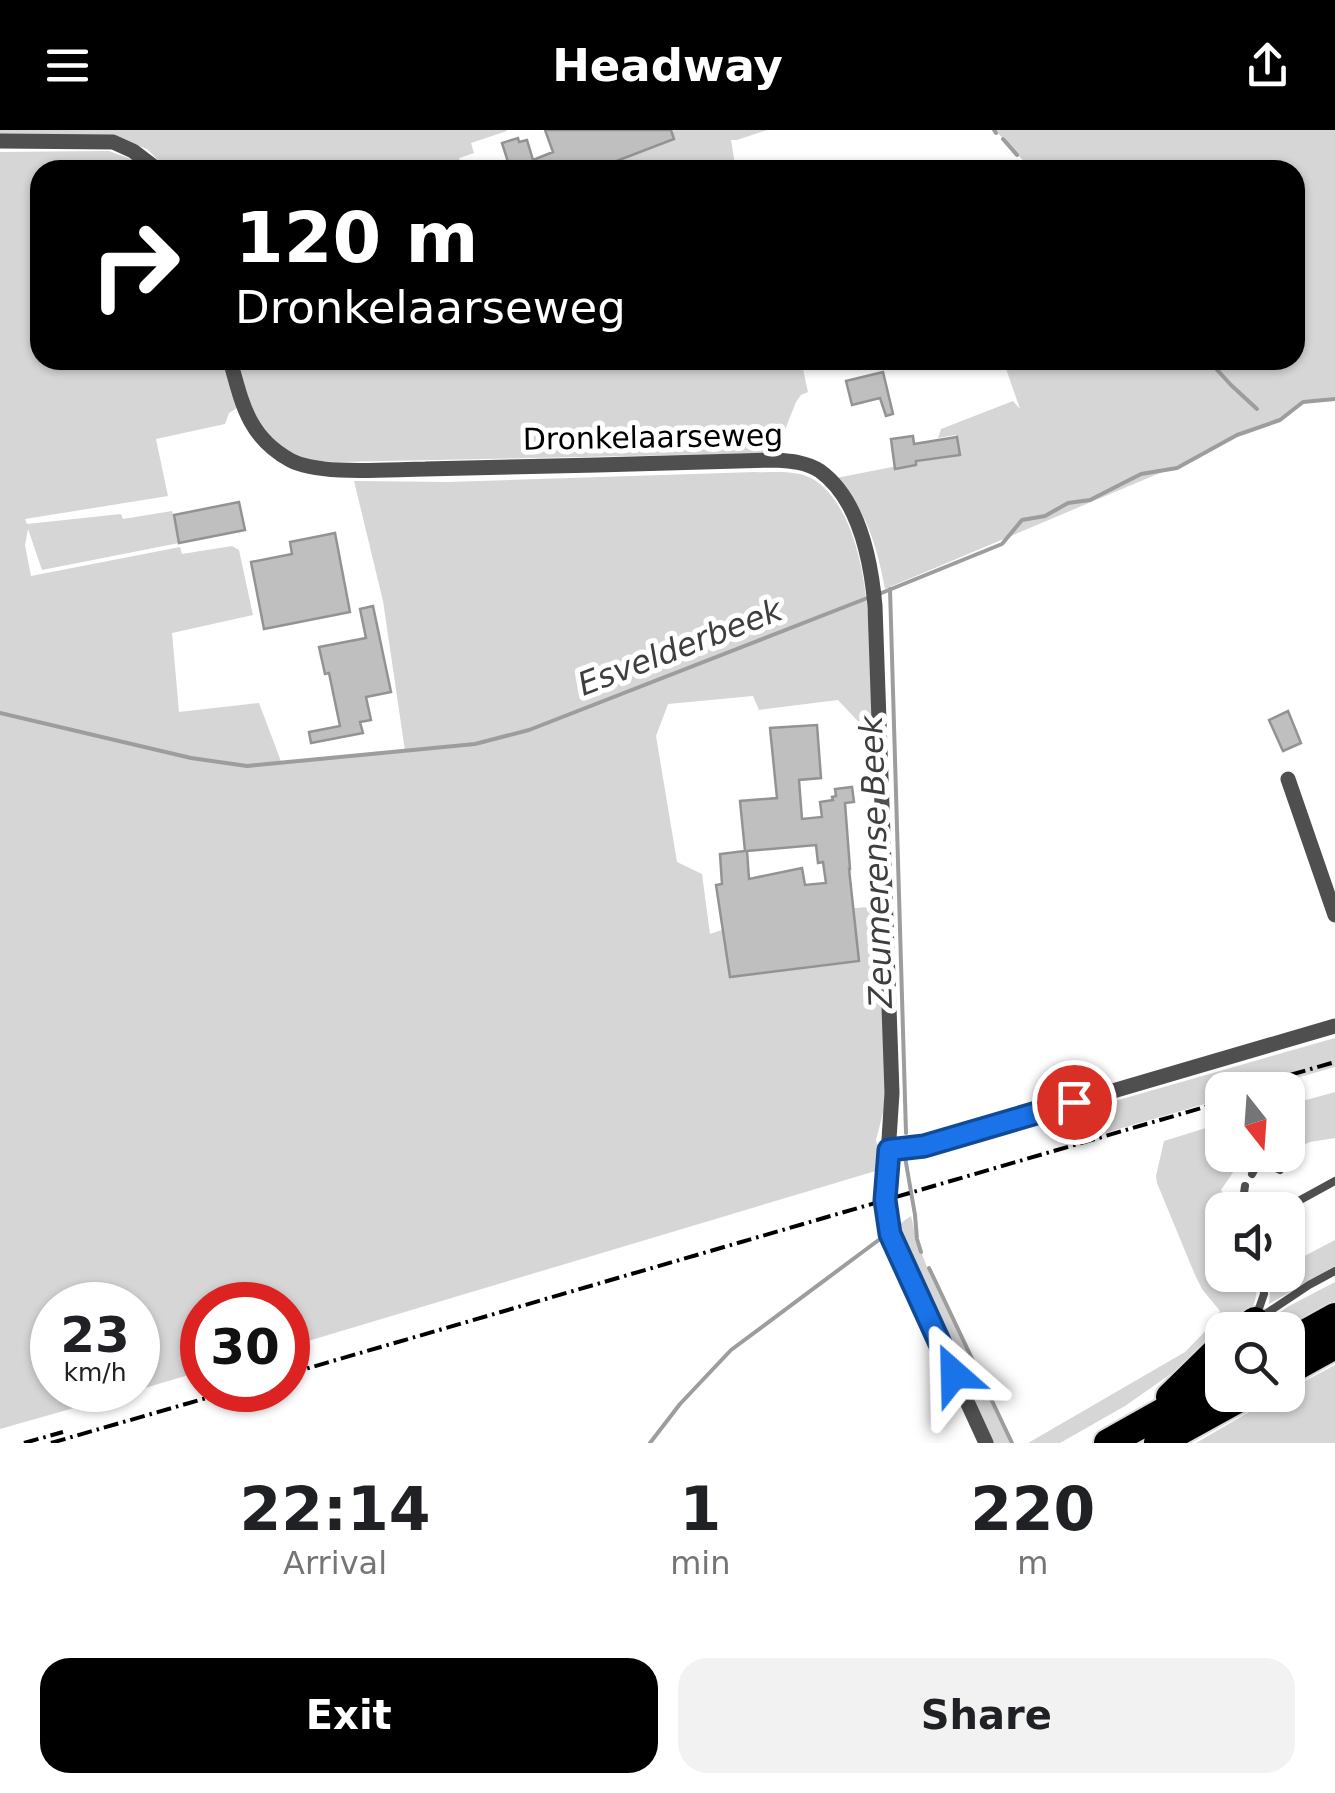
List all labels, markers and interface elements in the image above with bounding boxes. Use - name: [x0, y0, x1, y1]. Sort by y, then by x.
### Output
- icon: menu: [40, 38, 95, 93]
- icon: share: [1240, 38, 1295, 93]
- text: Headway: [552, 39, 783, 92]
- text: 120 m: [235, 197, 478, 279]
- icon: right: [70, 200, 200, 330]
- text: Dronkelaarseweg: [235, 281, 626, 334]
- street label: Dronkelaarseweg: [522, 417, 784, 457]
- water label: Esvelderbeek: [572, 590, 789, 703]
- water label: Zeumerense Beek: [852, 714, 900, 1010]
- pin: [1032, 1060, 1117, 1145]
- north arrow: [1205, 1072, 1305, 1172]
- map controls: [1205, 1072, 1305, 1412]
- icon: arrive: [1047, 1075, 1102, 1130]
- button: sound: [1205, 1192, 1305, 1292]
- speed limit sign: 30: [180, 1282, 310, 1412]
- text: 23: [60, 1306, 130, 1364]
- button: search: [1205, 1312, 1305, 1412]
- position arrow: [902, 1322, 1006, 1426]
- text: km/h: [63, 1358, 127, 1387]
- text: 22:14: [240, 1474, 431, 1544]
- text: 1: [679, 1474, 721, 1544]
- text: 220: [970, 1474, 1095, 1544]
- text: Arrival: [283, 1544, 387, 1582]
- text: min: [670, 1544, 731, 1582]
- text: m: [1017, 1544, 1048, 1582]
- button: Exit: [40, 1658, 658, 1773]
- button: Share: [678, 1658, 1295, 1773]

